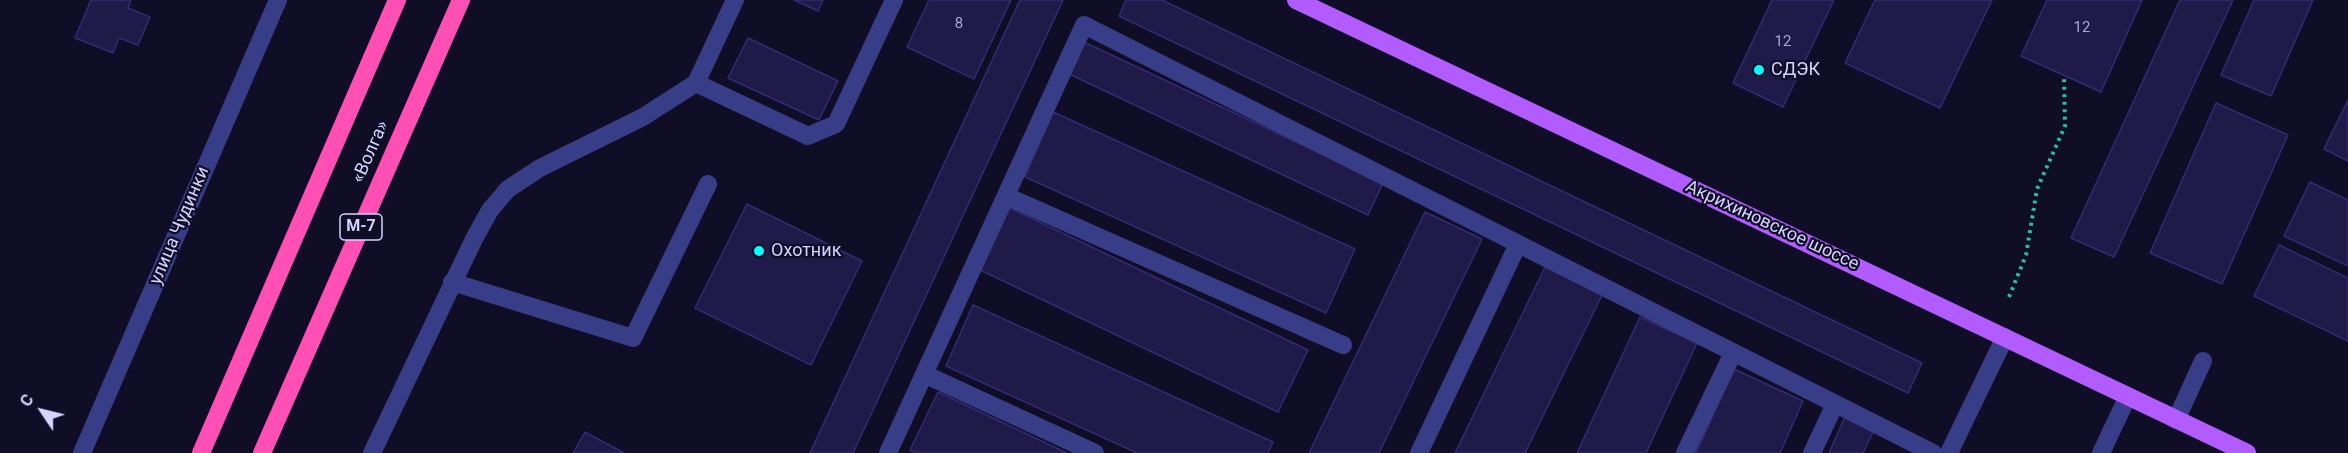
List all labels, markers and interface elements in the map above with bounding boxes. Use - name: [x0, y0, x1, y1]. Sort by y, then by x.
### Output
- house number: 8: [955, 15, 963, 33]
- house number: 12: [2074, 19, 2090, 37]
- house number: 12: [1775, 33, 1791, 51]
- place label: СДЭК: [1771, 59, 1820, 81]
- marker: СДЭК: [1752, 63, 1766, 77]
- street label: «Волга»: [348, 117, 394, 187]
- street label: улица Чудинки: [145, 164, 215, 288]
- street label: Акрихиновское шоссе: [1682, 176, 1862, 276]
- road number: М-7: [340, 214, 382, 240]
- place label: Охотник: [771, 240, 841, 262]
- marker: Охотник: [752, 244, 766, 258]
- north arrow: [12, 381, 72, 441]
- text: С: [16, 391, 38, 410]

